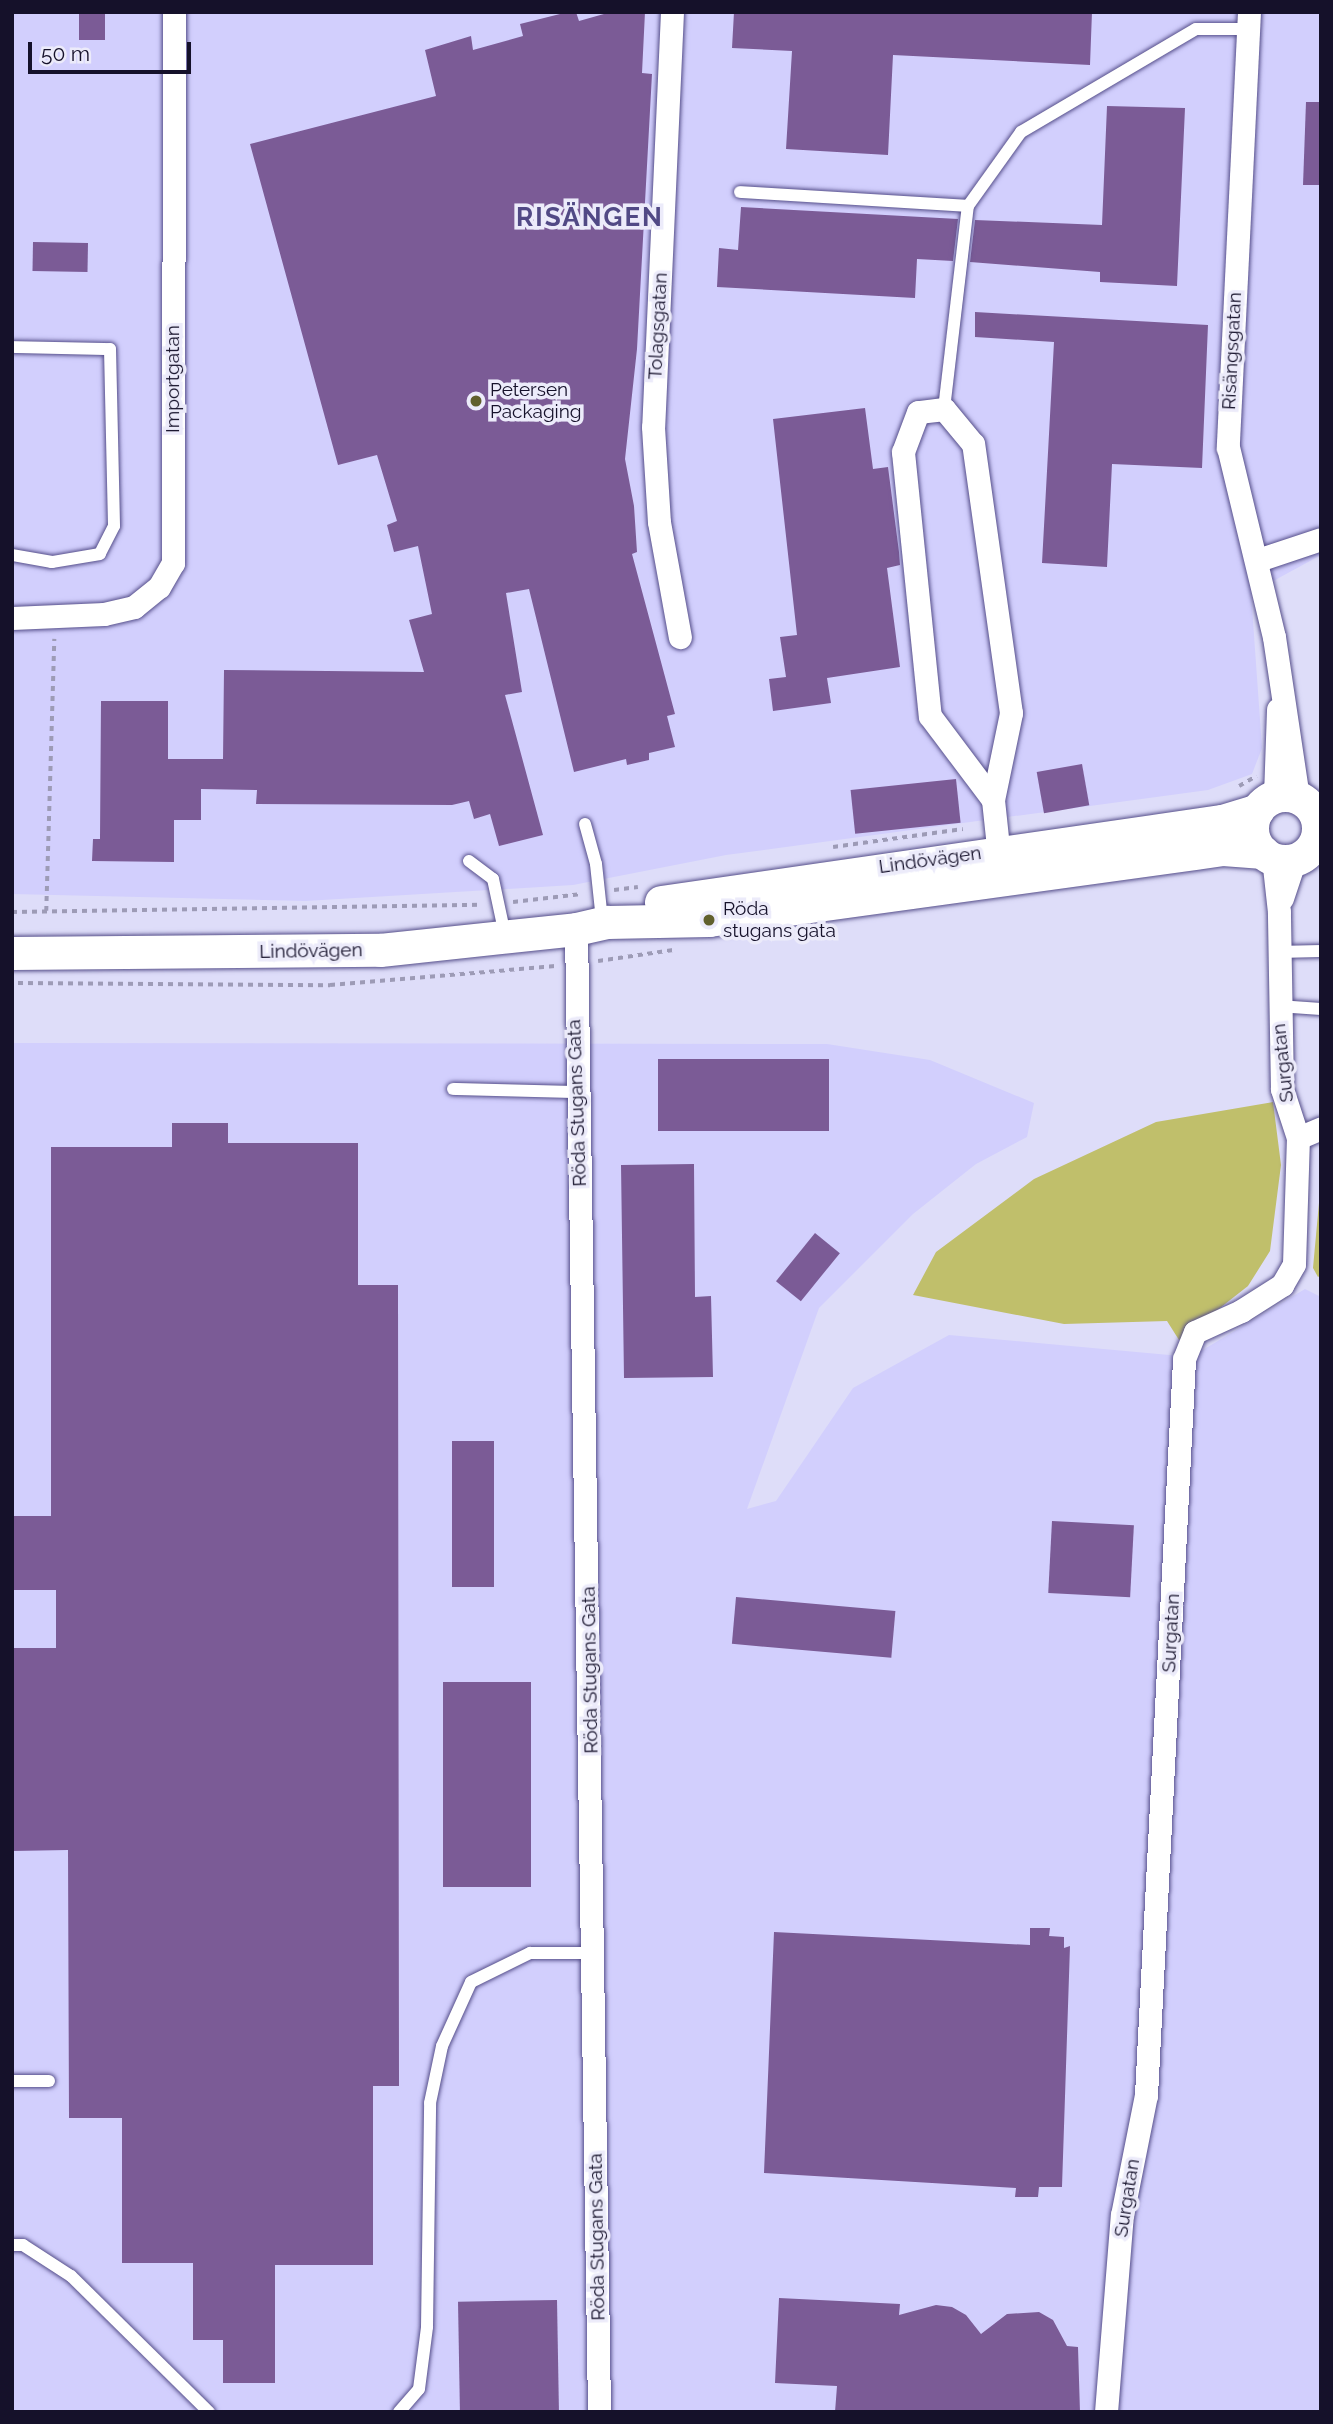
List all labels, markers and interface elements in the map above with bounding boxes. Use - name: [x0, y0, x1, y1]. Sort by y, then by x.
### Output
- scale bar: [32, 28, 194, 72]
- text: 50 m: [41, 41, 90, 66]
- district label: RISÄNGEN: [517, 202, 663, 234]
- street label: Tolagsgatan: [644, 272, 672, 380]
- street label: Risängsgatan: [1218, 292, 1246, 410]
- street label: Importgatan: [162, 325, 184, 433]
- place label: Petersen Packaging: [490, 379, 582, 423]
- marker: Petersen Packaging: [468, 393, 484, 409]
- street label: Lindövägen: [877, 842, 983, 878]
- place label: Röda stugans gata: [723, 898, 836, 942]
- marker: Röda stugans gata: [701, 912, 717, 928]
- street label: Lindövägen: [259, 939, 363, 963]
- street label: Röda Stugans Gata: [563, 1019, 591, 1187]
- street label: Surgatan: [1268, 1023, 1298, 1103]
- street label: Röda Stugans Gata: [577, 1586, 603, 1754]
- street label: Surgatan: [1158, 1593, 1184, 1673]
- street label: Röda Stugans Gata: [584, 2153, 610, 2321]
- street label: Surgatan: [1110, 2157, 1144, 2239]

